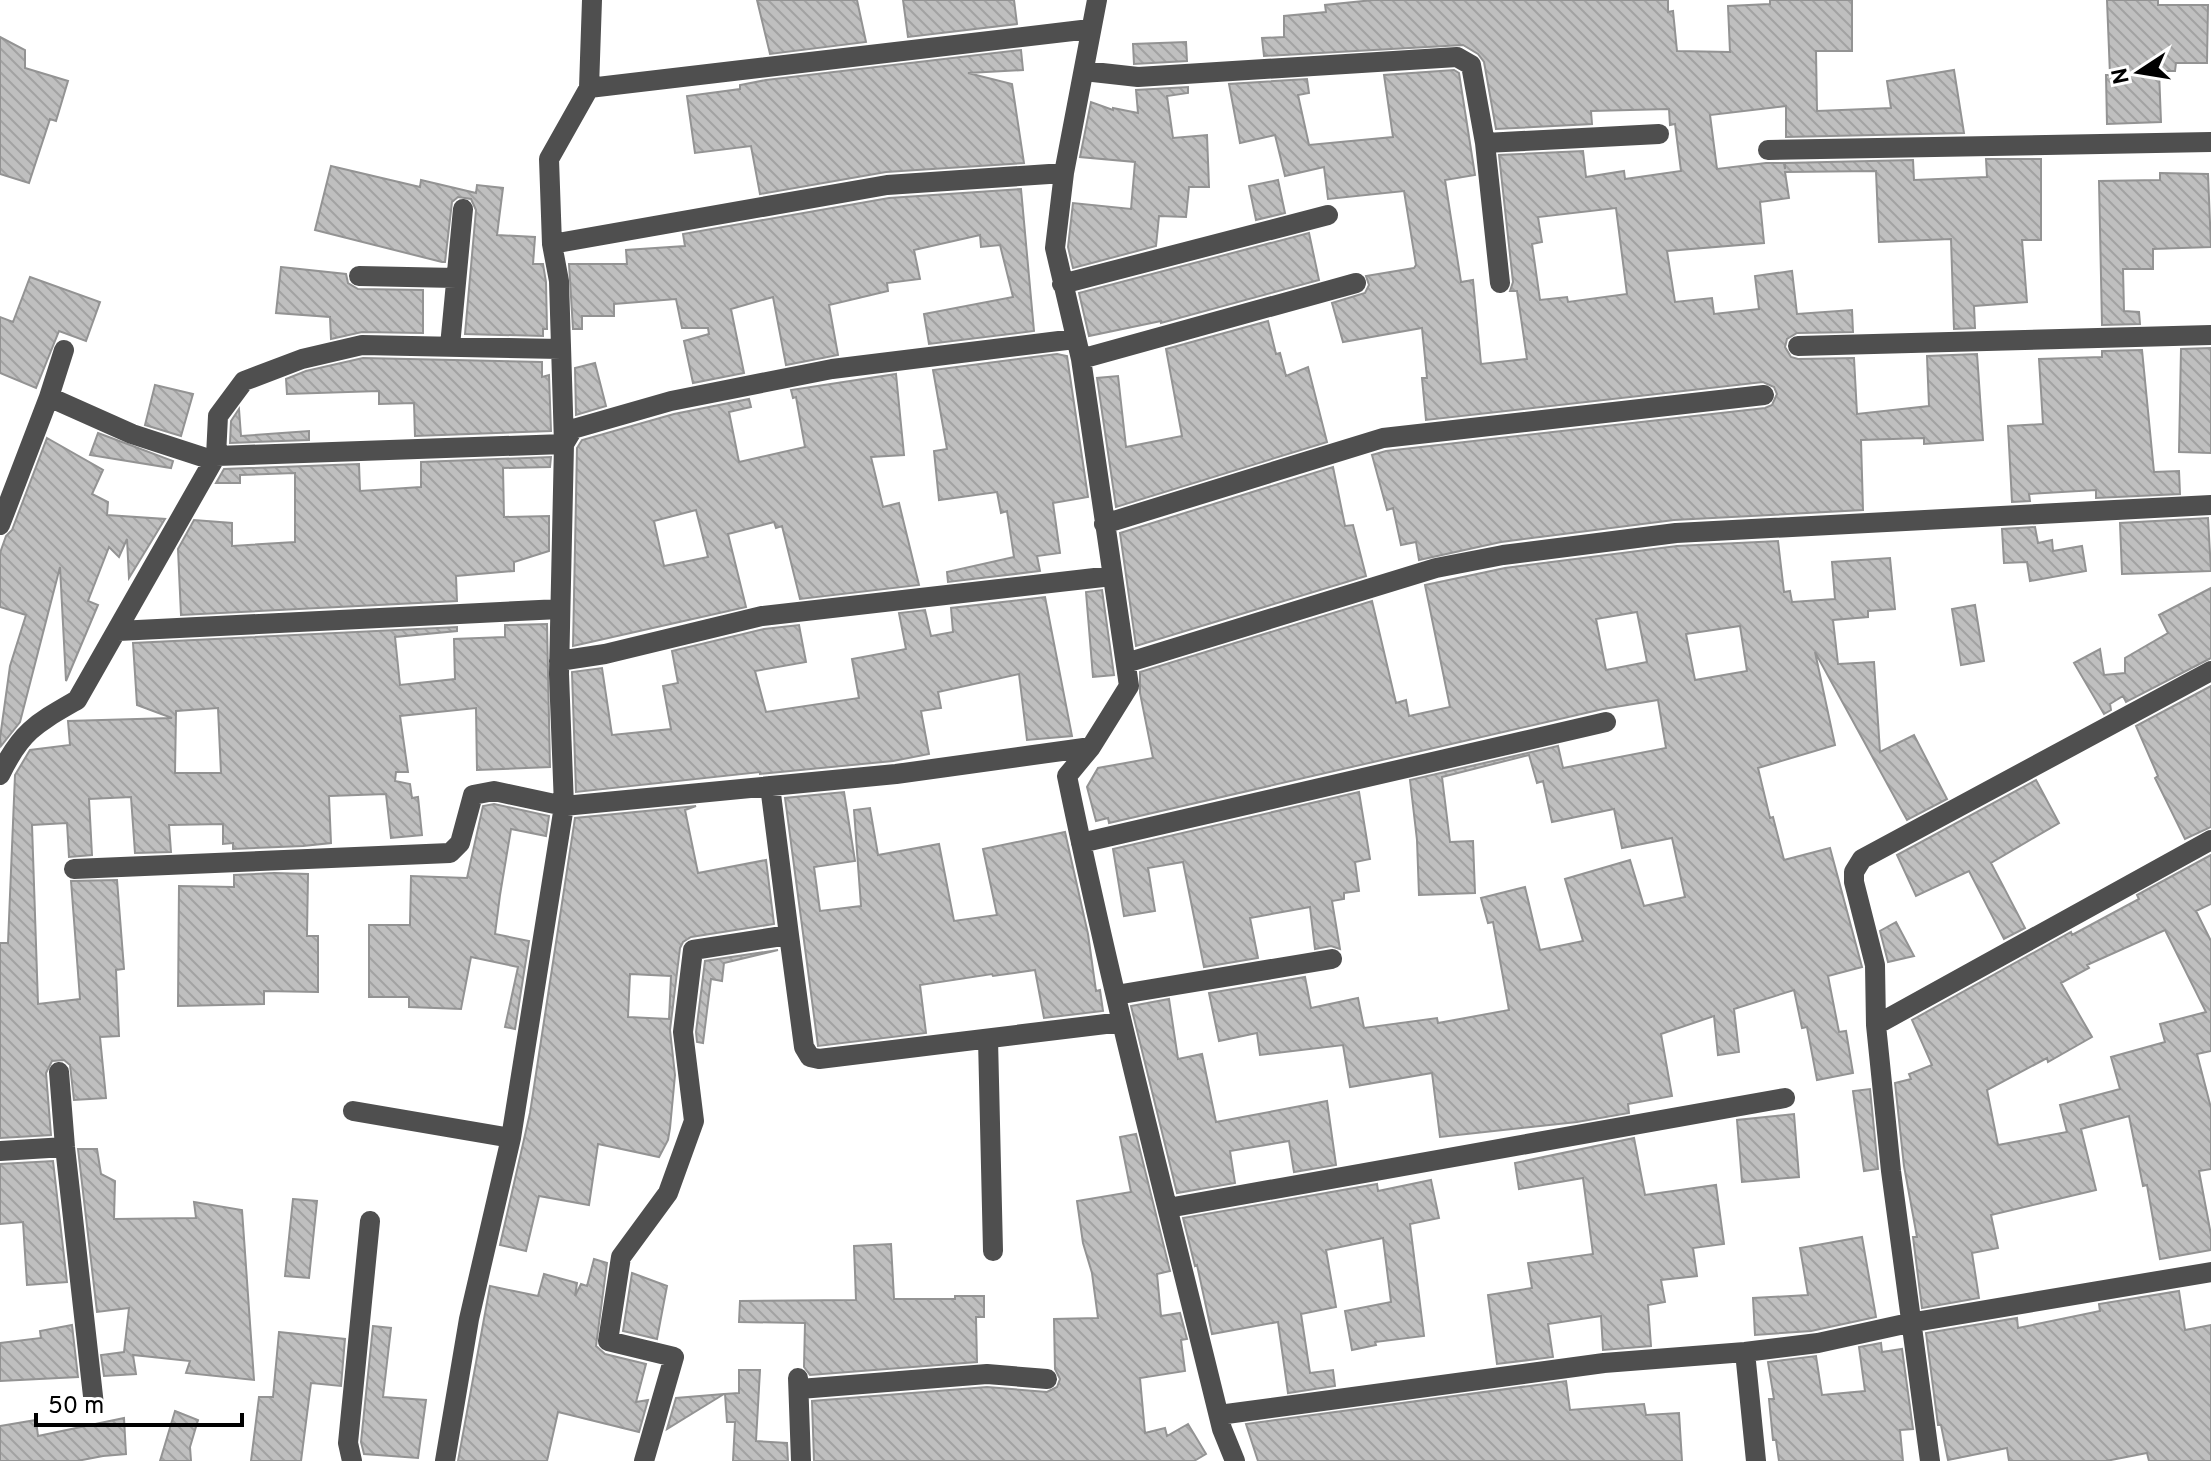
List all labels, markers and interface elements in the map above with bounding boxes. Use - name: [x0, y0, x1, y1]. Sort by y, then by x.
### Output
- north arrow: [2099, 32, 2179, 112]
- text: N: [2107, 65, 2137, 86]
- scale bar: [36, 1377, 242, 1427]
- text: 50 m: [48, 1392, 104, 1422]

